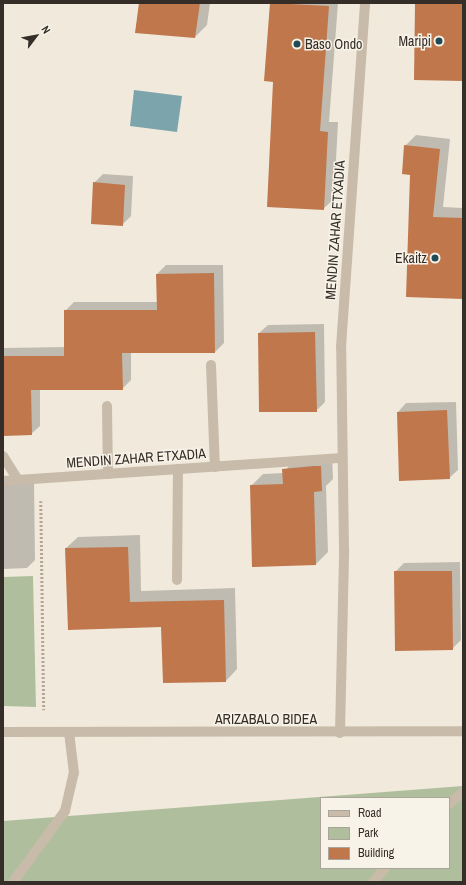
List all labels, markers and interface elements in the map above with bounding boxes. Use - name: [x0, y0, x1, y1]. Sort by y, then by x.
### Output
- north arrow: [16, 16, 56, 56]
- text: N: [39, 23, 54, 36]
- place label: Maripi: [398, 33, 431, 49]
- place label: Baso Ondo: [305, 36, 362, 52]
- marker: Maripi: [434, 36, 444, 46]
- marker: Baso Ondo: [292, 39, 302, 49]
- street label: MENDIN ZAHAR ETXADIA: [322, 160, 348, 300]
- place label: Ekaitz: [395, 250, 427, 266]
- marker: Ekaitz: [430, 253, 440, 263]
- street label: MENDIN ZAHAR ETXADIA: [66, 445, 206, 471]
- street label: ARIZABALO BIDEA: [215, 711, 317, 727]
- legend: [320, 797, 450, 869]
- text: Road: [358, 805, 382, 821]
- text: Park: [358, 825, 378, 841]
- text: Building: [358, 845, 394, 861]

